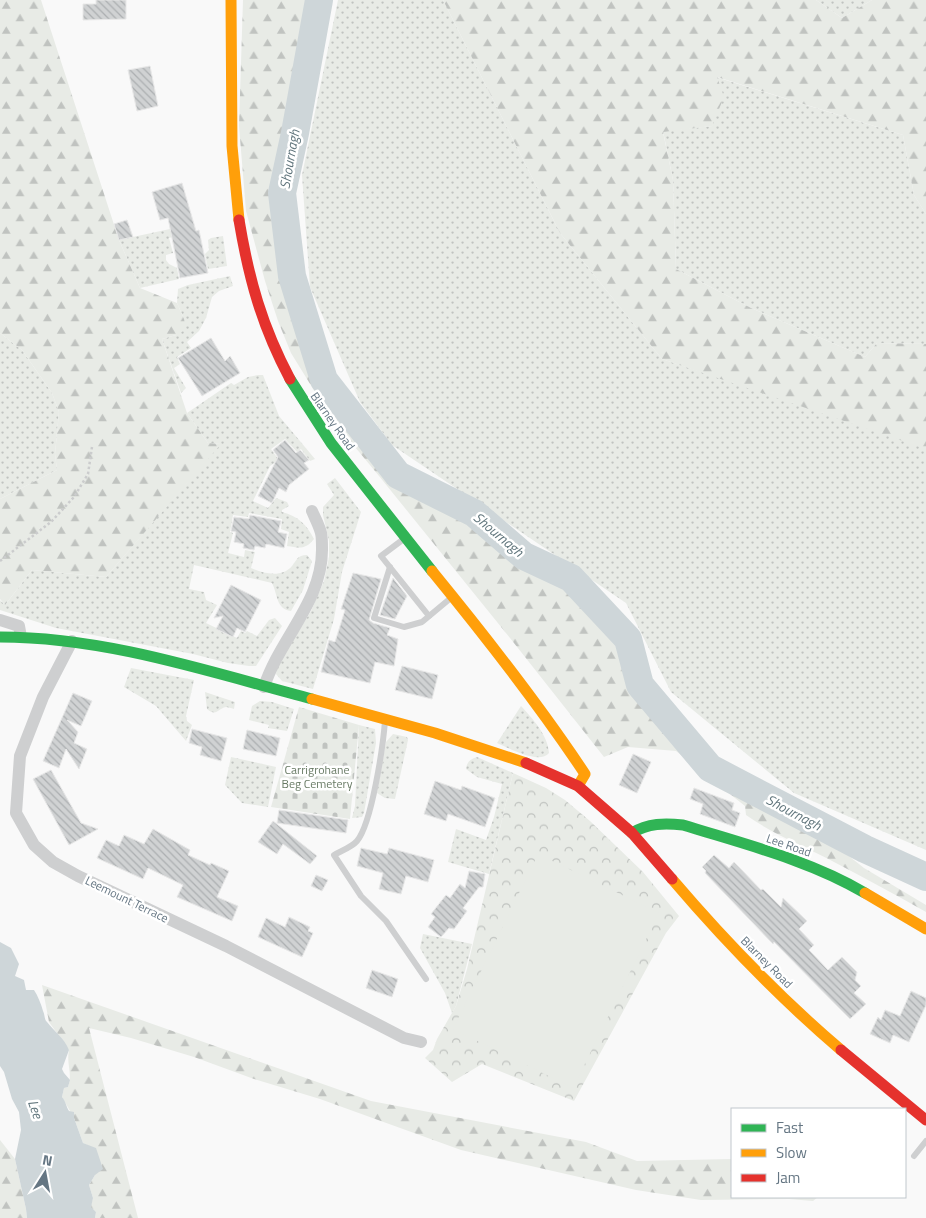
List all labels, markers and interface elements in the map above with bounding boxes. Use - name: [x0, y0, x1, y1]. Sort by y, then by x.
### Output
- water label: Shournagh: [273, 127, 305, 190]
- street label: Blarney Road: [306, 388, 360, 454]
- water label: Shournagh: [469, 507, 529, 562]
- park label: Carrigrohane Beg Cemetery: [281, 760, 353, 793]
- water label: Shournagh: [763, 789, 826, 836]
- street label: Lee Road: [764, 828, 814, 862]
- street label: Leemount Terrace: [82, 871, 172, 927]
- street label: Blarney Road: [737, 932, 797, 992]
- water label: Lee: [23, 1097, 49, 1123]
- legend: [731, 1108, 906, 1198]
- text: Fast: [776, 1116, 804, 1139]
- text: Slow: [776, 1141, 807, 1164]
- north arrow: [20, 1148, 70, 1198]
- text: N: [41, 1149, 54, 1171]
- text: Jam: [776, 1166, 800, 1189]

